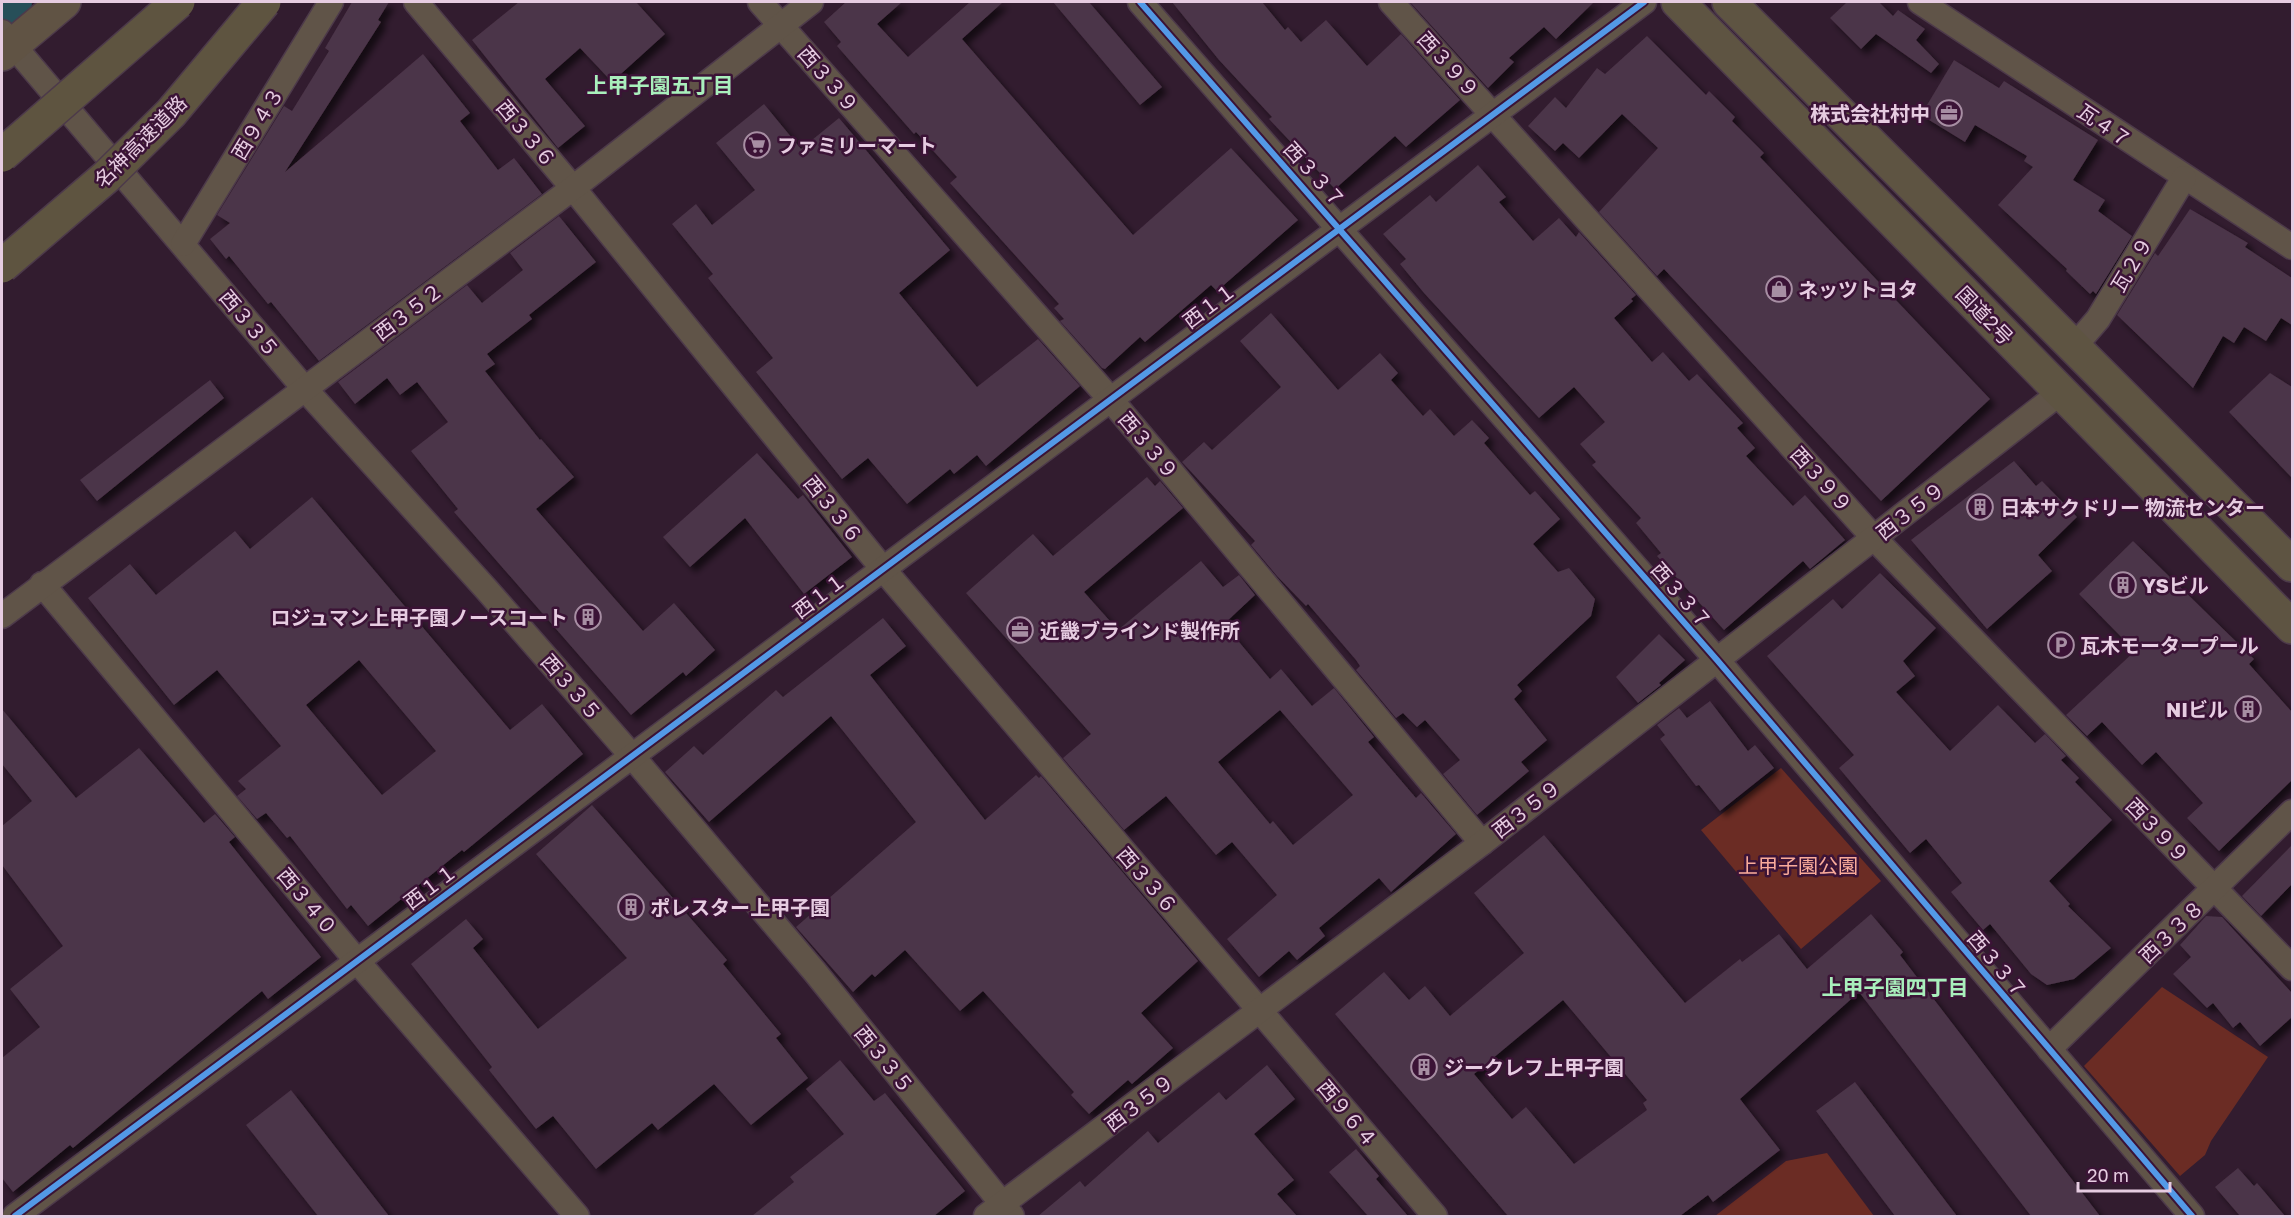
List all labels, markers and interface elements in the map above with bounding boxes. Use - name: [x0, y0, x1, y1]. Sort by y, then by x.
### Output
- street label: 西３９９: [1413, 26, 1485, 102]
- street label: 西３３９: [794, 41, 864, 117]
- district label: 上甲子園五丁目: [587, 72, 734, 98]
- street label: 西９４３: [226, 83, 288, 163]
- street label: 名神高速道路: [89, 90, 191, 192]
- street label: 西３３６: [492, 95, 562, 171]
- office icon: 株式会社村中: [1934, 98, 1964, 128]
- street label: 瓦４７: [2073, 98, 2137, 152]
- place label: 株式会社村中: [1810, 101, 1930, 125]
- supermarket icon: ファミリーマート: [742, 130, 772, 160]
- place label: ファミリーマート: [777, 133, 937, 157]
- street label: 西３３７: [1279, 136, 1351, 212]
- street label: 瓦２９: [2105, 232, 2157, 296]
- shop icon: ネッツトヨタ: [1764, 274, 1794, 304]
- street label: 西３５２: [369, 277, 447, 345]
- street label: 西１１: [1178, 277, 1240, 333]
- place label: ネッツトヨタ: [1798, 277, 1918, 301]
- street label: 国道2号: [1951, 281, 2019, 349]
- street label: 西３３５: [215, 285, 285, 361]
- street label: 西３３９: [1114, 407, 1184, 483]
- street label: 西３９９: [1786, 441, 1858, 517]
- street label: 西３３６: [800, 470, 868, 548]
- street label: 西３５９: [1871, 476, 1949, 544]
- building icon: 日本サクドリー 物流センター: [1965, 492, 1995, 522]
- place label: 日本サクドリー 物流センター: [2000, 495, 2265, 519]
- street label: 西３３７: [1647, 557, 1717, 633]
- street label: 西１１: [788, 567, 850, 623]
- building icon: YSビル: [2108, 570, 2138, 600]
- place label: YSビル: [2142, 573, 2209, 597]
- building icon: ロジュマン上甲子園ノースコート: [573, 602, 603, 632]
- place label: ロジュマン上甲子園ノースコート: [270, 605, 568, 629]
- office icon: 近畿ブラインド製作所: [1005, 615, 1035, 645]
- place label: 近畿ブラインド製作所: [1040, 618, 1240, 642]
- parking icon: 瓦木モータープール: [2046, 630, 2076, 660]
- place label: 瓦木モータープール: [2080, 633, 2259, 657]
- street label: 西３３５: [537, 649, 607, 725]
- building icon: NIビル: [2233, 694, 2263, 724]
- place label: NIビル: [2166, 697, 2228, 721]
- street label: 西３５９: [1487, 774, 1565, 842]
- street label: 西３９９: [2122, 793, 2194, 867]
- street label: 西３３６: [1113, 842, 1183, 918]
- park label: 上甲子園公園: [1738, 853, 1858, 877]
- street label: 西１１: [399, 858, 461, 914]
- street label: 西３４０: [273, 863, 343, 939]
- building icon: ポレスター上甲子園: [616, 892, 646, 922]
- place label: ポレスター上甲子園: [650, 895, 830, 919]
- street label: 西３３８: [2134, 895, 2208, 967]
- street label: 西３３７: [1963, 926, 2033, 1002]
- district label: 上甲子園四丁目: [1822, 974, 1969, 1000]
- street label: 西３３５: [851, 1020, 919, 1098]
- building icon: ジークレフ上甲子園: [1409, 1052, 1439, 1082]
- place label: ジークレフ上甲子園: [1444, 1055, 1624, 1079]
- street label: 西３５９: [1100, 1068, 1178, 1136]
- street label: 西９６４: [1313, 1075, 1383, 1151]
- scale bar: [2078, 1155, 2170, 1193]
- text: 20 m: [2087, 1164, 2129, 1186]

